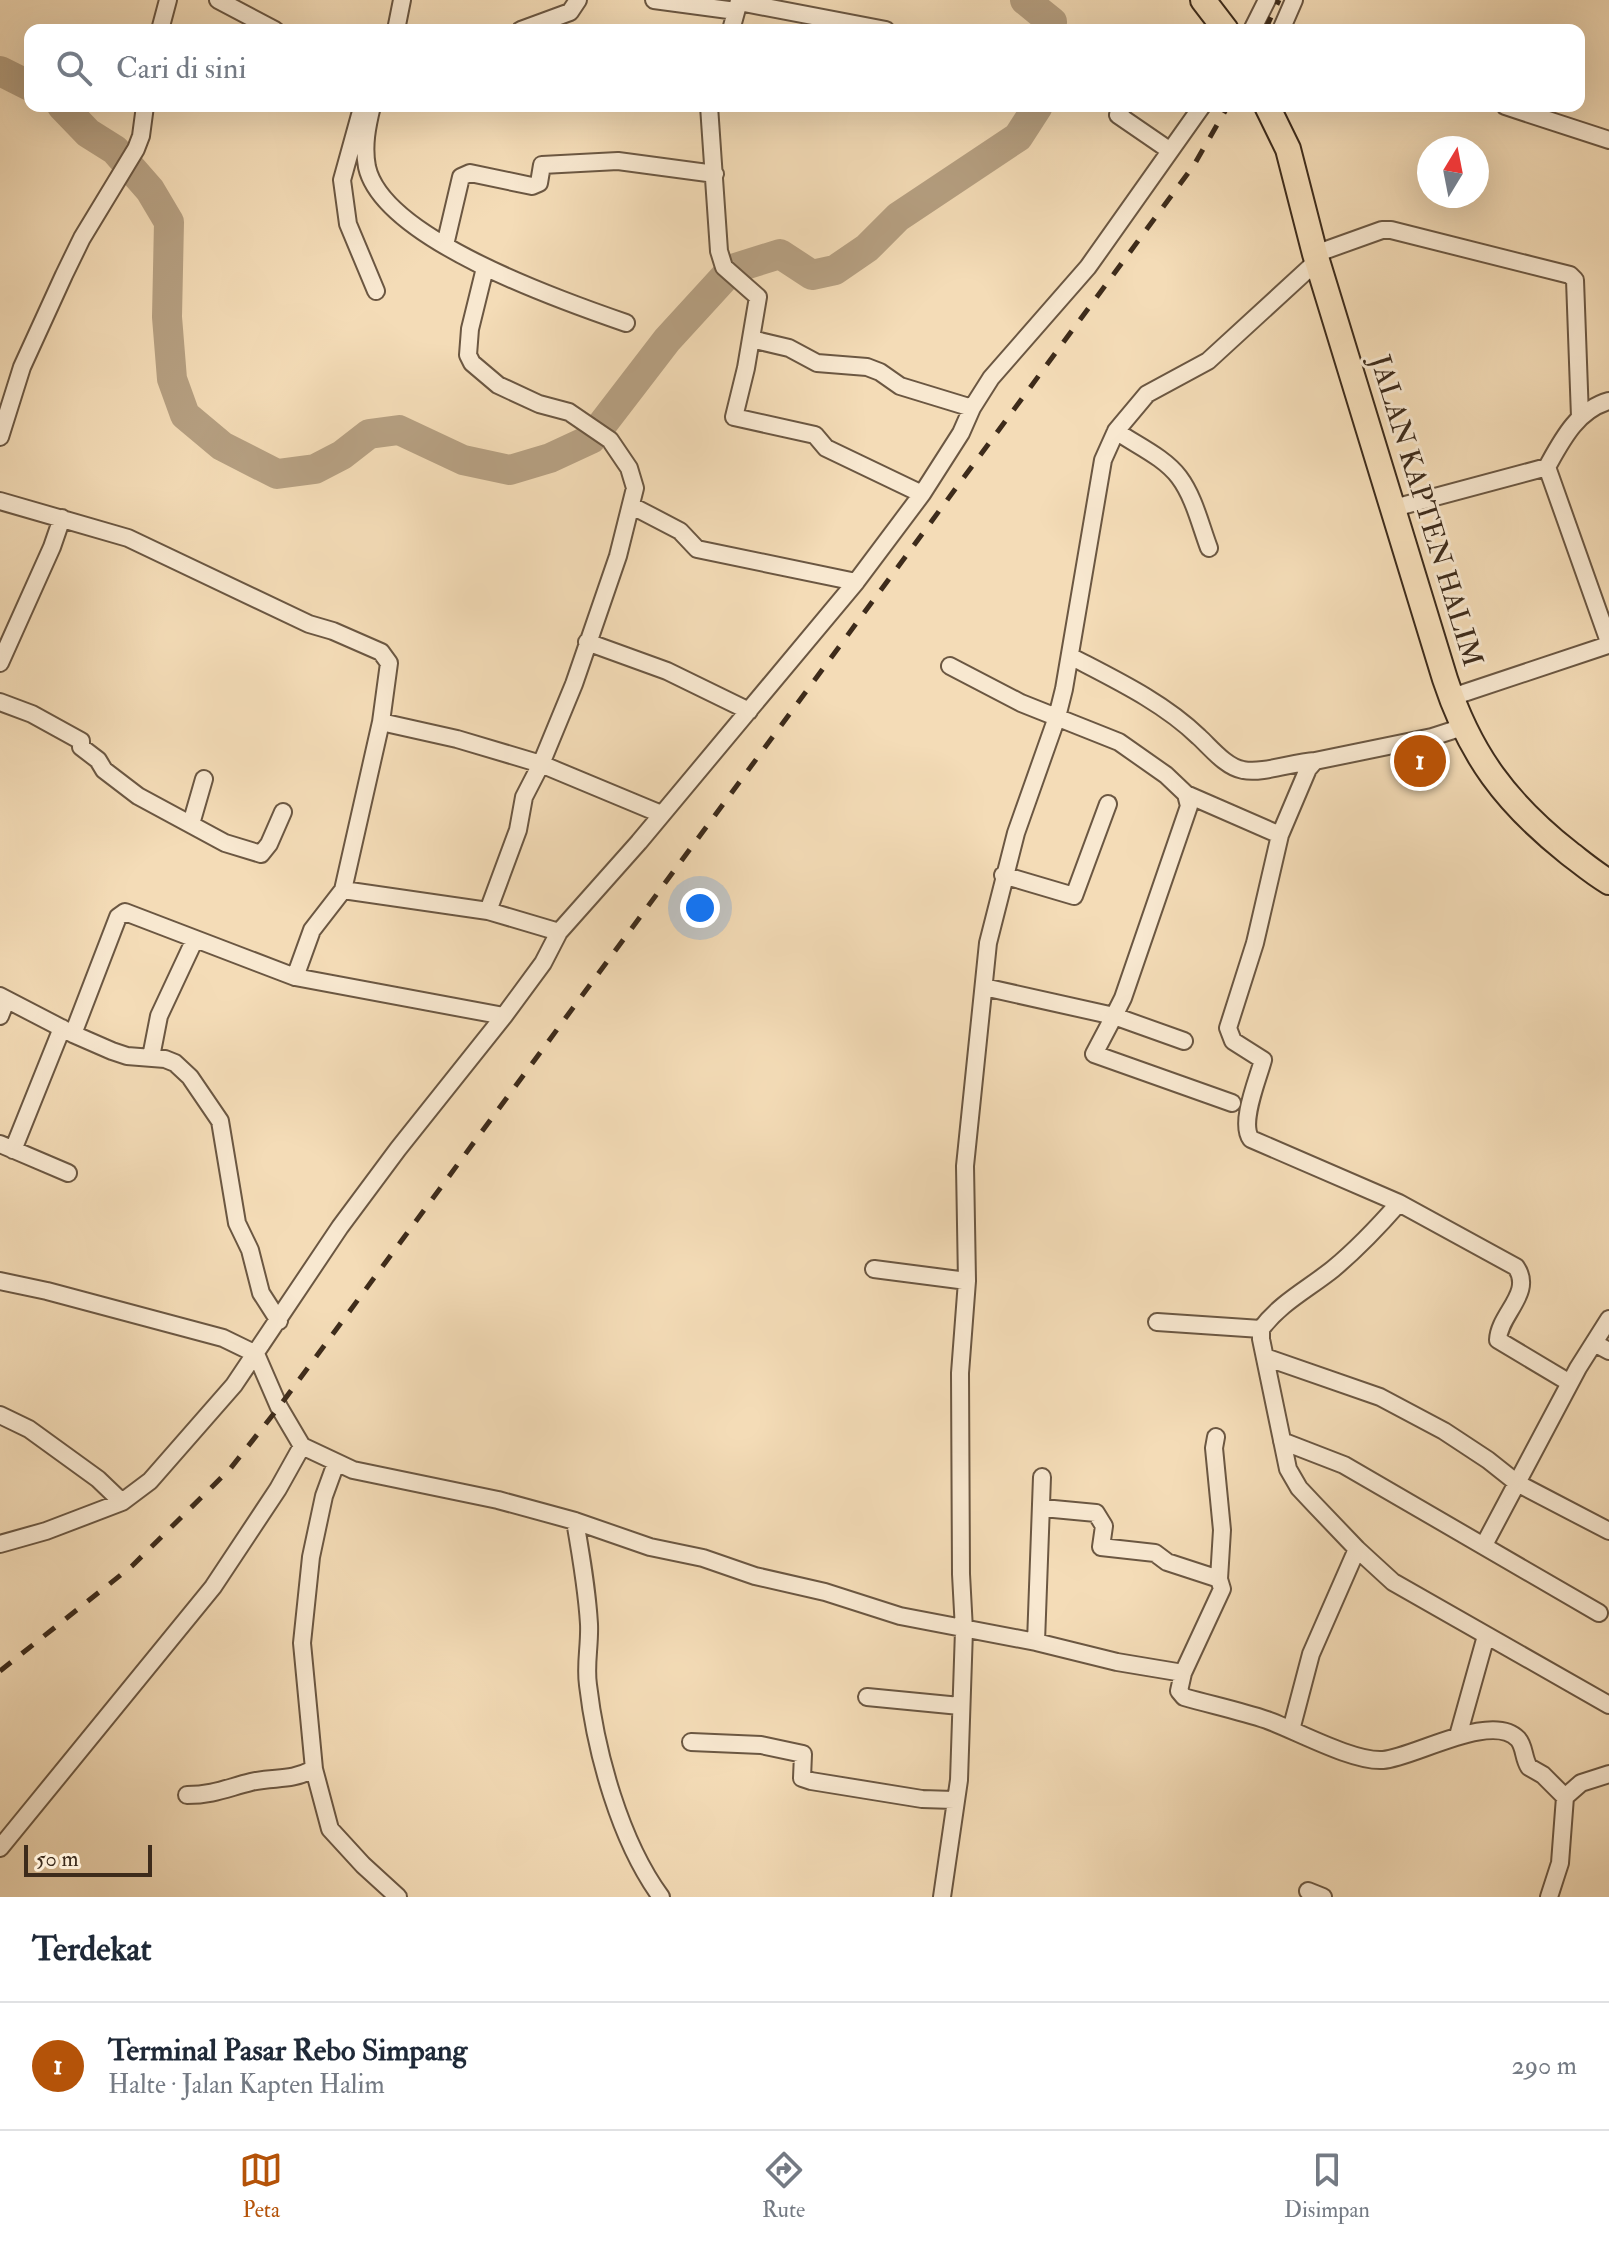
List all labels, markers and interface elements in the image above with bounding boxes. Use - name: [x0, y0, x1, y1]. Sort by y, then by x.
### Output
- search box: [24, 24, 1585, 112]
- icon: search: [52, 46, 96, 90]
- text: Cari di sini: [116, 50, 246, 87]
- north arrow: [1417, 136, 1489, 208]
- street label: JALAN KAPTEN HALIM: [1362, 350, 1490, 671]
- pin: 1: [1394, 731, 1446, 791]
- your location: [680, 888, 720, 928]
- scale bar: [24, 1841, 152, 1877]
- text: 50 m: [36, 1845, 78, 1873]
- text: Terdekat: [32, 1928, 152, 1971]
- text: Terminal Pasar Rebo Simpang: [108, 2032, 467, 2069]
- text: 1: [53, 2050, 63, 2082]
- text: 290 m: [1512, 2050, 1577, 2082]
- text: Halte · Jalan Kapten Halim: [108, 2069, 385, 2101]
- tab: Peta: [239, 2148, 283, 2224]
- tab: Rute: [762, 2148, 806, 2224]
- tab: Disimpan: [1284, 2148, 1370, 2224]

